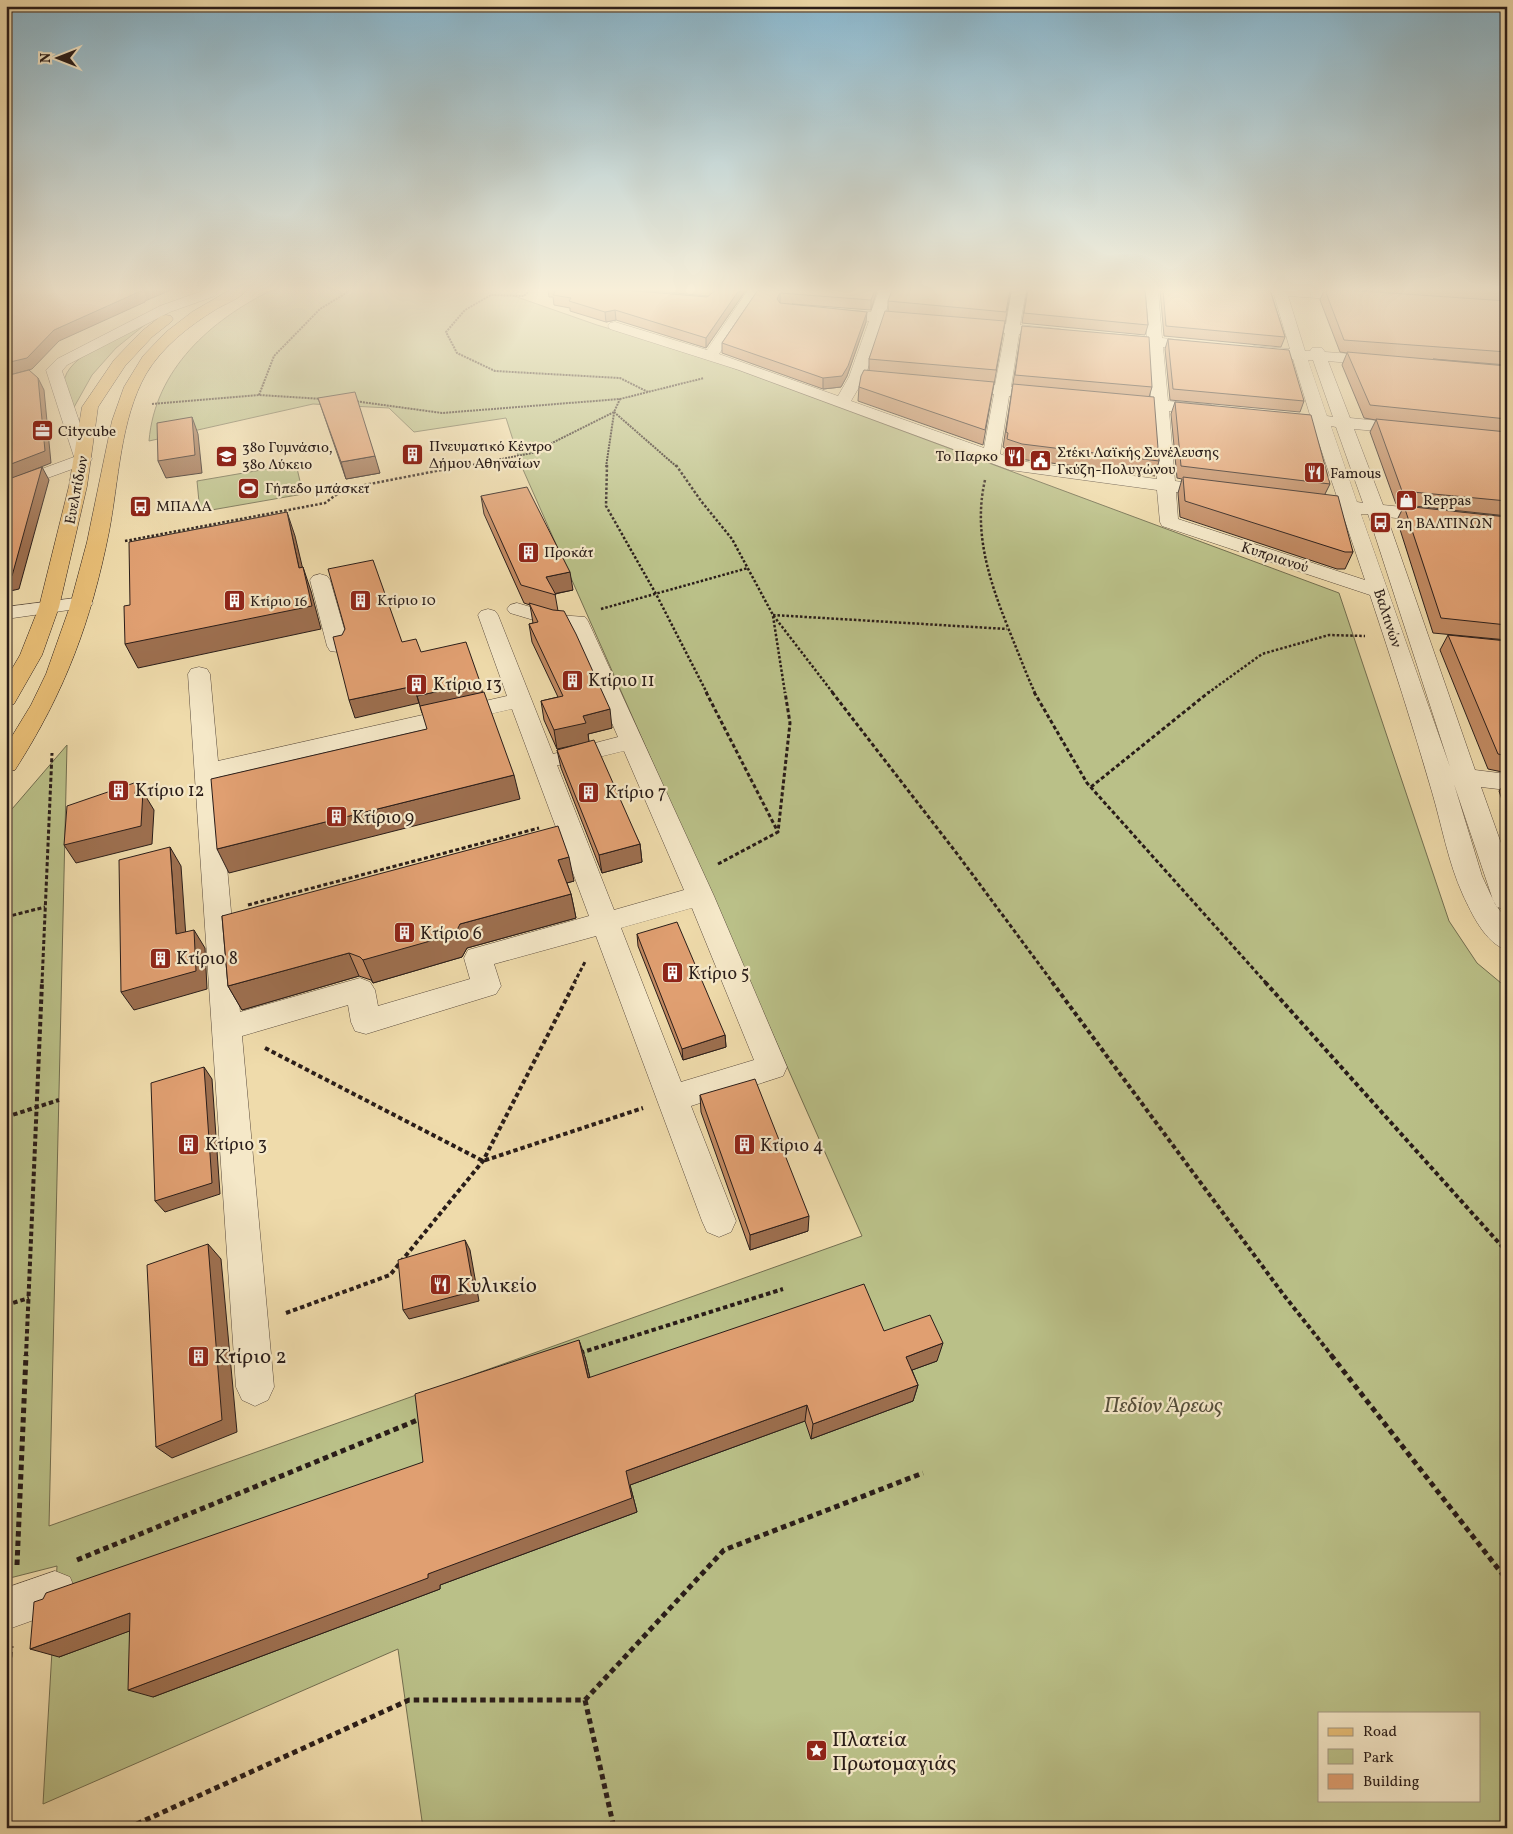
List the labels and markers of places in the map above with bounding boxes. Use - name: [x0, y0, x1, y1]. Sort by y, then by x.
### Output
- office icon: Citycube: [30, 419, 54, 443]
- place label: Citycube: [58, 422, 116, 443]
- place label: Πνευματικό Κέντρο Δήμου Αθηναίων: [429, 437, 552, 475]
- place label: 38ο Γυμνάσιο, 38ο Λύκειο: [242, 438, 333, 476]
- building icon: Πνευματικό Κέντρο Δήμου Αθηναίων: [401, 443, 425, 467]
- place label: Στέκι Λαϊκής Συνέλευσης Γκύζη-Πολυγώνου: [1057, 443, 1219, 481]
- school or university icon: 38ο Γυμνάσιο, 38ο Λύκειο: [214, 444, 238, 468]
- restaurant icon: Το Παρκο: [1002, 444, 1026, 468]
- place label: Το Παρκο: [936, 447, 998, 468]
- public building icon: Στέκι Λαϊκής Συνέλευσης Γκύζη-Πολυγώνου: [1029, 449, 1053, 473]
- restaurant icon: Famous: [1302, 461, 1326, 485]
- place label: Famous: [1330, 464, 1381, 485]
- sports icon: Γήπεδο μπάσκετ: [237, 476, 261, 500]
- place label: Γήπεδο μπάσκετ: [265, 479, 370, 500]
- shop icon: Reppas: [1395, 488, 1419, 512]
- place label: Reppas: [1423, 491, 1471, 512]
- bus stop icon: ΜΠΑΛΑ: [128, 494, 152, 518]
- place label: ΜΠΑΛΑ: [156, 497, 213, 518]
- bus stop icon: 2η ΒΑΛΤΙΝΩΝ: [1368, 511, 1392, 535]
- place label: 2η ΒΑΛΤΙΝΩΝ: [1396, 514, 1493, 535]
- building icon: Προκάτ: [516, 540, 540, 564]
- place label: Προκάτ: [544, 543, 594, 564]
- building icon: Κτίριο 10: [349, 588, 373, 612]
- building icon: Κτίριο 16: [222, 589, 246, 613]
- place label: Κτίριο 10: [377, 591, 436, 612]
- place label: Κτίριο 16: [250, 592, 307, 613]
- building icon: Κτίριο 11: [560, 668, 584, 692]
- place label: Κτίριο 11: [588, 669, 655, 694]
- building icon: Κτίριο 13: [405, 672, 429, 696]
- place label: Κτίριο 13: [433, 673, 502, 698]
- building icon: Κτίριο 12: [107, 778, 131, 802]
- place label: Κτίριο 12: [135, 779, 204, 804]
- building icon: Κτίριο 7: [577, 780, 601, 804]
- place label: Κτίριο 7: [605, 781, 666, 806]
- building icon: Κτίριο 9: [324, 805, 348, 829]
- place label: Κτίριο 9: [352, 806, 414, 831]
- building icon: Κτίριο 6: [392, 921, 416, 945]
- place label: Κτίριο 6: [420, 922, 482, 947]
- building icon: Κτίριο 8: [148, 946, 172, 970]
- place label: Κτίριο 8: [176, 947, 238, 972]
- building icon: Κτίριο 5: [660, 961, 684, 985]
- place label: Κτίριο 5: [688, 962, 749, 987]
- building icon: Κτίριο 3: [177, 1132, 201, 1156]
- place label: Κτίριο 3: [205, 1133, 267, 1158]
- building icon: Κτίριο 4: [732, 1133, 756, 1157]
- place label: Κτίριο 4: [760, 1134, 823, 1159]
- place label: Κυλικείο: [457, 1272, 537, 1301]
- restaurant icon: Κυλικείο: [429, 1273, 453, 1297]
- place label: Κτίριο 2: [214, 1343, 287, 1372]
- building icon: Κτίριο 2: [186, 1344, 210, 1368]
- place label: Πλατεία Πρωτομαγιάς: [832, 1726, 956, 1779]
- place icon: Πλατεία Πρωτομαγιάς: [804, 1739, 828, 1763]

